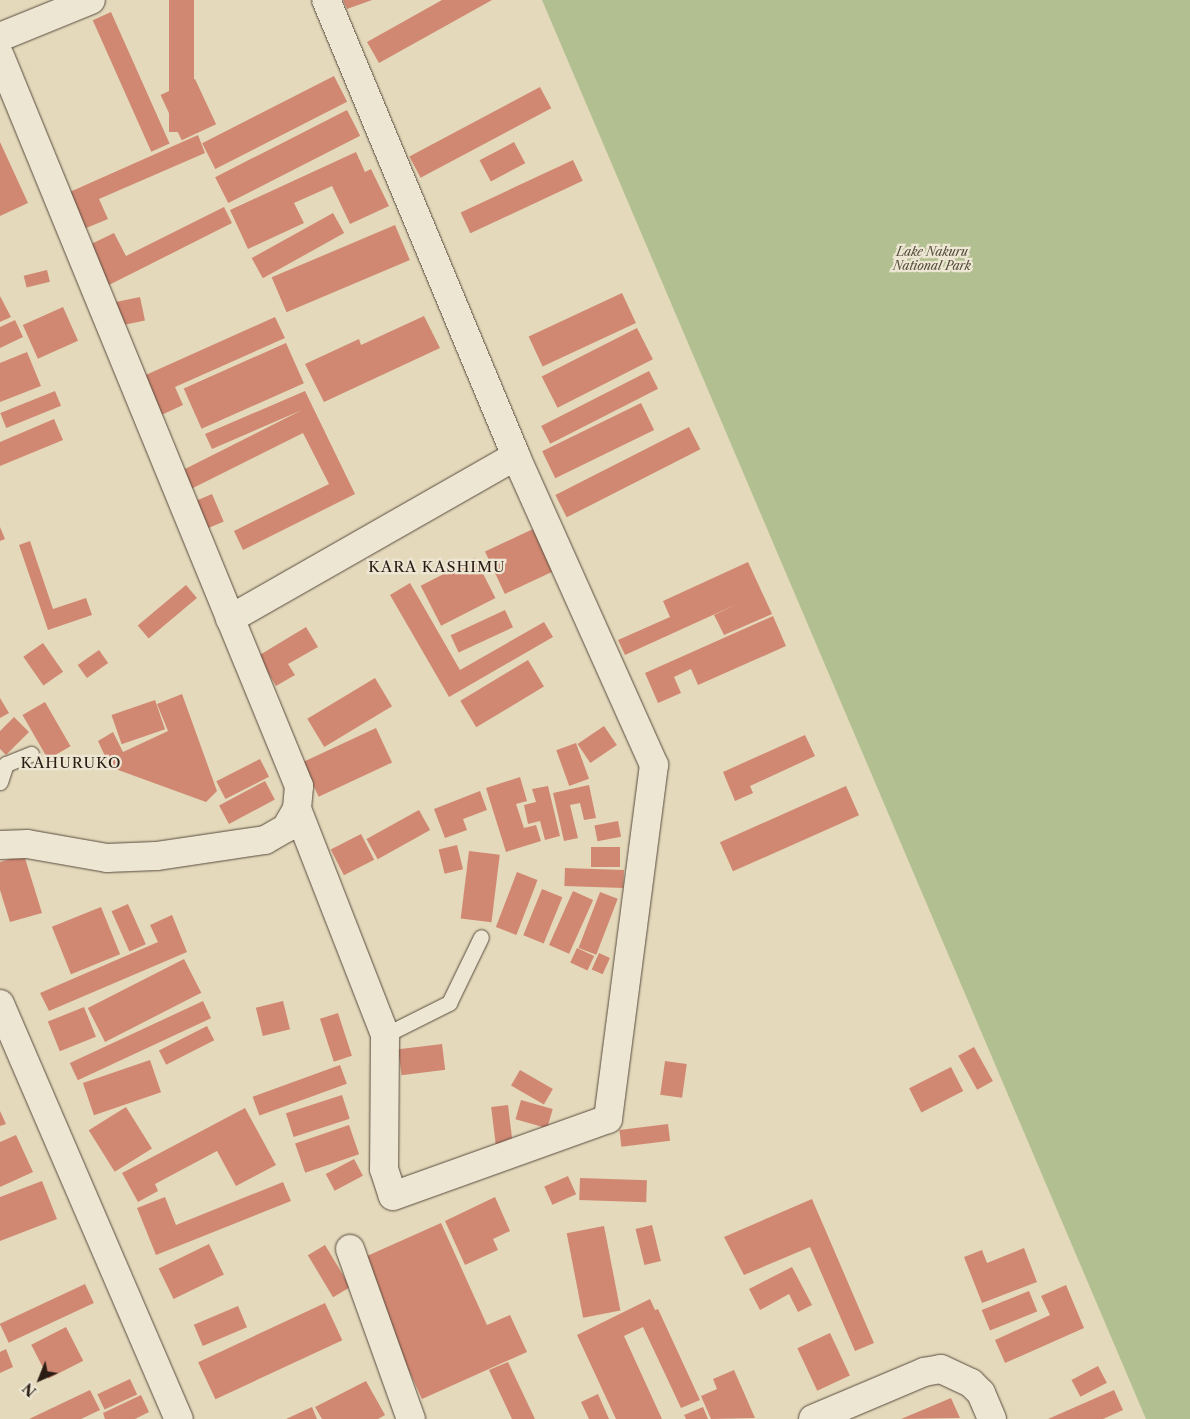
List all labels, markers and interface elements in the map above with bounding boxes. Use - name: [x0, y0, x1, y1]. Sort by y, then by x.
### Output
- park label: Lake Nakuru National Park: [893, 245, 971, 273]
- district label: KARA KASHIMU: [367, 558, 507, 576]
- district label: KAHURUKO: [20, 754, 122, 772]
- north arrow: [15, 1354, 65, 1404]
- text: N: [19, 1379, 40, 1400]

